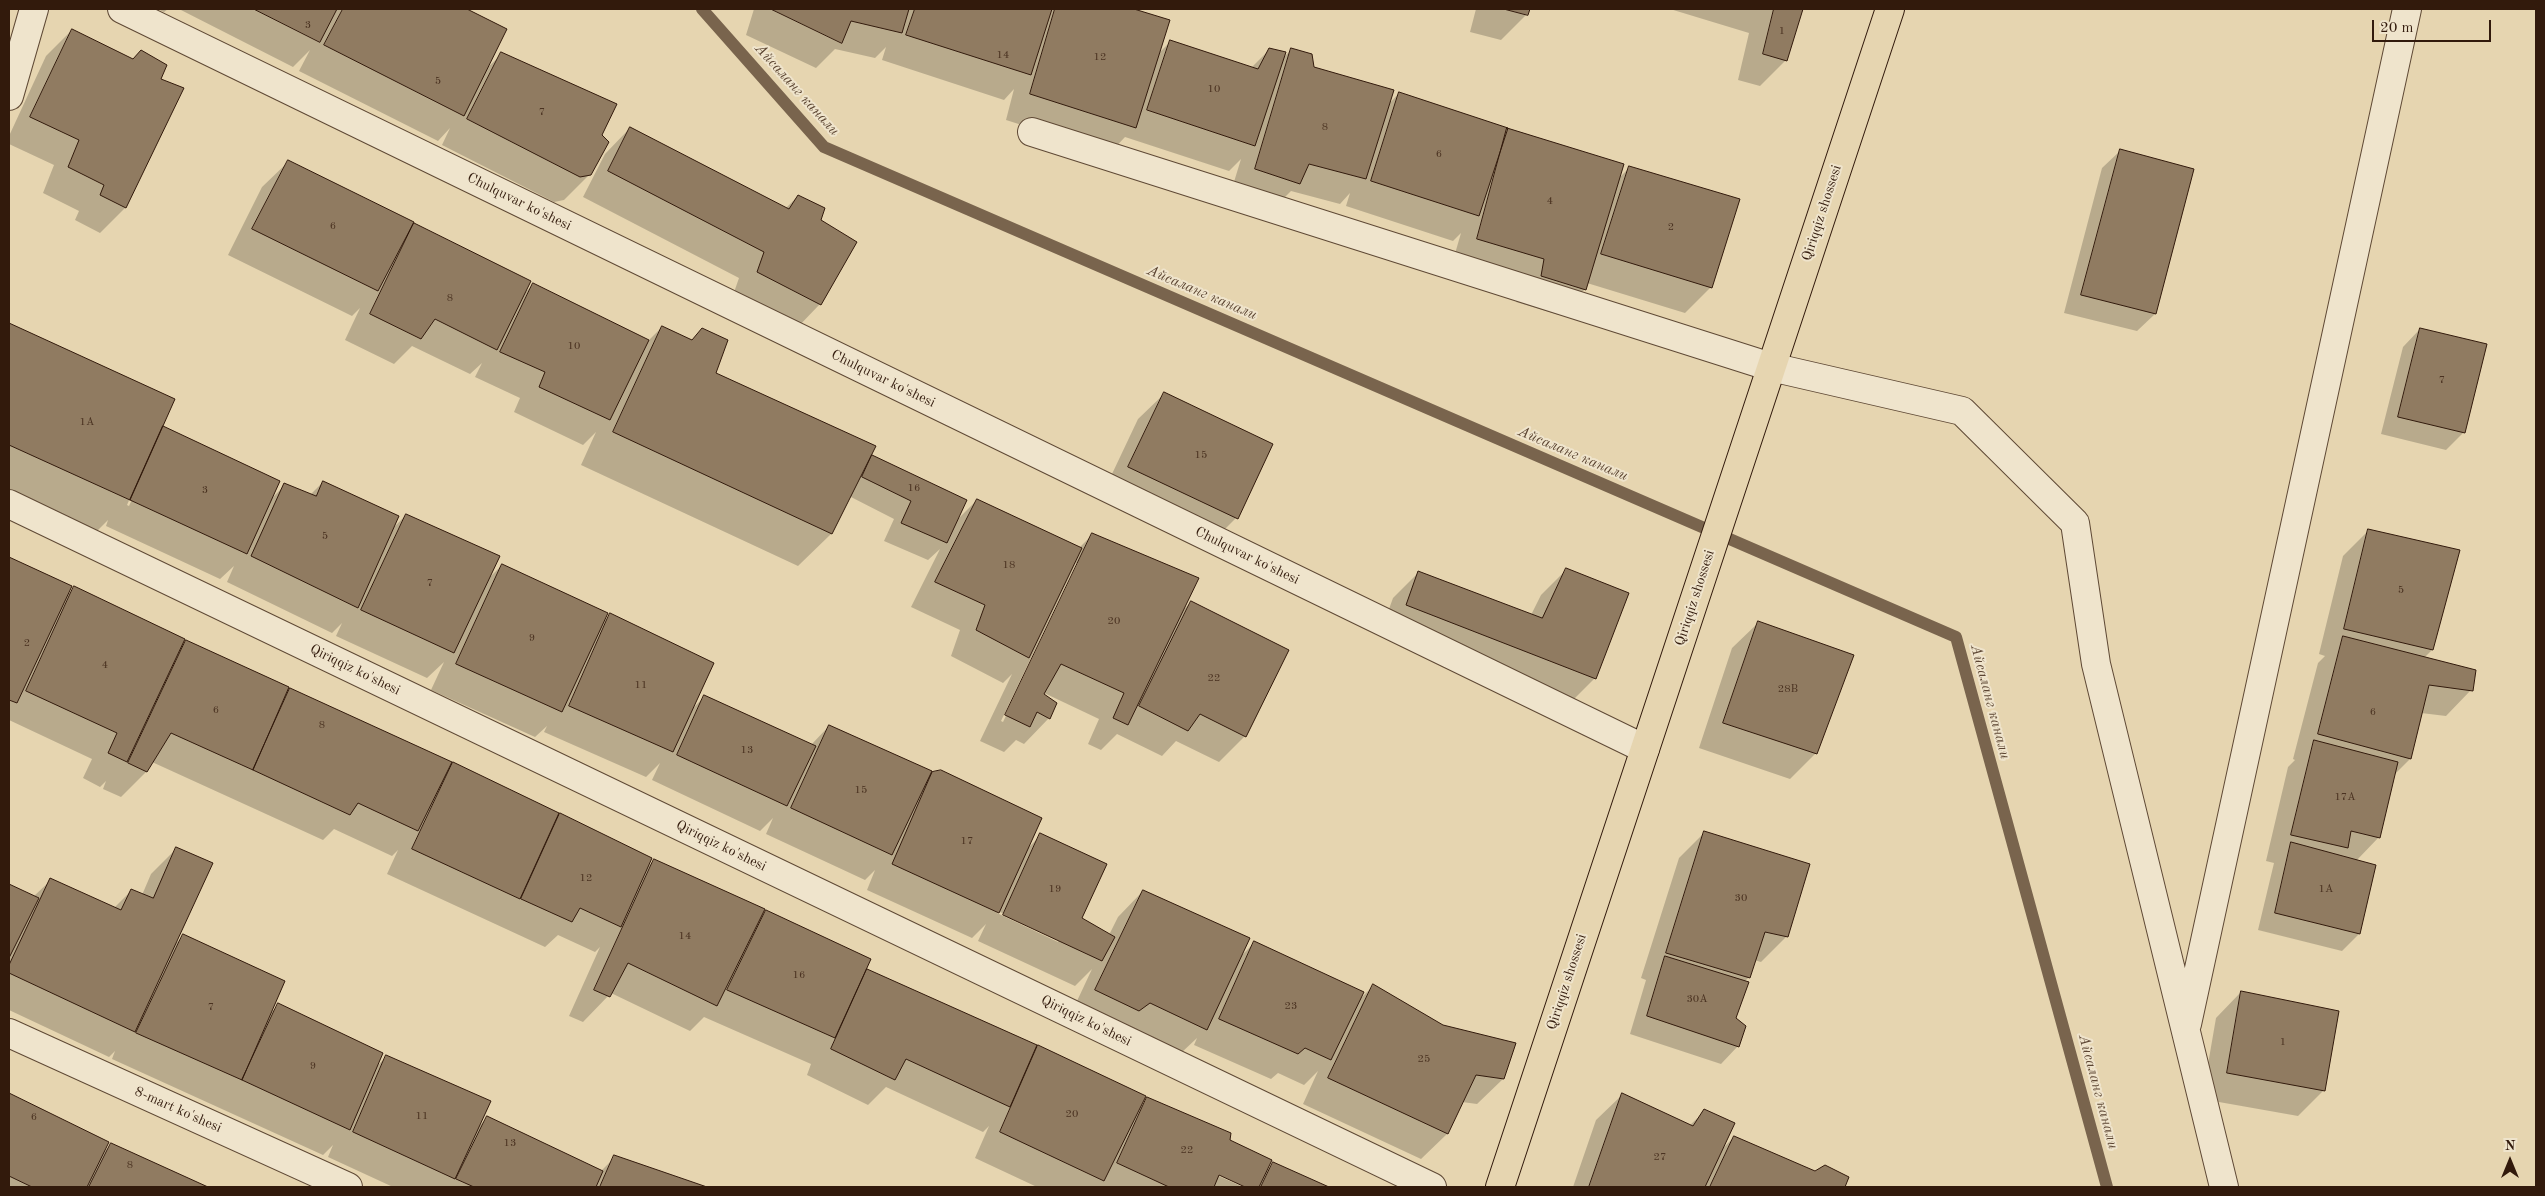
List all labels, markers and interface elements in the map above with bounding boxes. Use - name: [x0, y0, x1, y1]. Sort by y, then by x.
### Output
- scale bar: [2375, 10, 2494, 42]
- house number: 3: [305, 18, 311, 32]
- text: 20 m: [2380, 21, 2414, 36]
- house number: 1: [1779, 24, 1785, 38]
- water label: Айсаланг канали: [751, 40, 843, 140]
- house number: 14: [997, 48, 1009, 62]
- house number: 12: [1094, 50, 1106, 64]
- house number: 5: [435, 74, 441, 88]
- house number: 10: [1208, 82, 1220, 96]
- house number: 7: [539, 105, 545, 119]
- house number: 8: [1322, 120, 1328, 134]
- house number: 6: [1436, 147, 1442, 161]
- street label: Qiriqqiz shossesi: [1799, 163, 1845, 263]
- street label: Chulquvar ko'shesi: [464, 169, 574, 235]
- house number: 4: [1547, 194, 1553, 208]
- house number: 6: [330, 219, 336, 233]
- house number: 2: [1668, 220, 1674, 234]
- water label: Айсаланг канали: [1144, 262, 1260, 324]
- house number: 8: [447, 291, 453, 305]
- house number: 10: [568, 339, 580, 353]
- street label: Chulquvar ko'shesi: [828, 346, 938, 412]
- house number: 7: [2439, 373, 2445, 387]
- house number: 1A: [80, 415, 94, 429]
- water label: Айсаланг канали: [1515, 423, 1631, 485]
- house number: 15: [1195, 448, 1207, 462]
- house number: 16: [908, 481, 920, 495]
- house number: 3: [202, 483, 208, 497]
- street label: Chulquvar ko'shesi: [1192, 523, 1302, 589]
- house number: 5: [322, 529, 328, 543]
- street label: Qiriqqiz shossesi: [1672, 548, 1718, 648]
- house number: 18: [1003, 558, 1015, 572]
- house number: 7: [427, 576, 433, 590]
- house number: 5: [2398, 583, 2404, 597]
- house number: 20: [1108, 614, 1120, 628]
- house number: 9: [529, 631, 535, 645]
- house number: 2: [24, 636, 30, 650]
- street label: Qiriqqiz ko'shesi: [307, 641, 403, 699]
- water label: Айсаланг канали: [1966, 643, 2014, 761]
- house number: 4: [102, 658, 108, 672]
- house number: 22: [1208, 671, 1220, 685]
- house number: 11: [635, 678, 647, 692]
- house number: 28B: [1778, 682, 1798, 696]
- house number: 6: [213, 703, 219, 717]
- house number: 6: [2370, 705, 2376, 719]
- house number: 8: [319, 718, 325, 732]
- house number: 13: [741, 743, 753, 757]
- house number: 15: [855, 783, 867, 797]
- house number: 17A: [2334, 790, 2356, 804]
- street label: Qiriqqiz ko'shesi: [673, 817, 769, 875]
- house number: 17: [961, 834, 973, 848]
- house number: 12: [580, 871, 592, 885]
- house number: 19: [1049, 882, 1061, 896]
- house number: 1A: [2319, 882, 2333, 896]
- house number: 30: [1735, 891, 1747, 905]
- house number: 14: [679, 929, 691, 943]
- street label: Qiriqqiz shossesi: [1544, 932, 1590, 1032]
- house number: 16: [793, 968, 805, 982]
- street label: Qiriqqiz ko'shesi: [1038, 992, 1134, 1050]
- house number: 30A: [1686, 992, 1708, 1006]
- house number: 23: [1285, 999, 1297, 1013]
- house number: 7: [208, 1000, 214, 1014]
- water label: Айсаланг канали: [2074, 1033, 2122, 1151]
- house number: 1: [2280, 1035, 2286, 1049]
- house number: 25: [1418, 1052, 1430, 1066]
- house number: 9: [310, 1059, 316, 1073]
- street label: 8-mart ko'shesi: [132, 1083, 224, 1137]
- house number: 20: [1066, 1107, 1078, 1121]
- house number: 11: [416, 1109, 428, 1123]
- house number: 6: [31, 1110, 37, 1124]
- house number: 13: [504, 1136, 516, 1150]
- north arrow: [2485, 1136, 2535, 1186]
- text: N: [2505, 1139, 2515, 1153]
- house number: 22: [1181, 1143, 1193, 1157]
- house number: 27: [1654, 1150, 1666, 1164]
- house number: 8: [127, 1158, 133, 1172]

